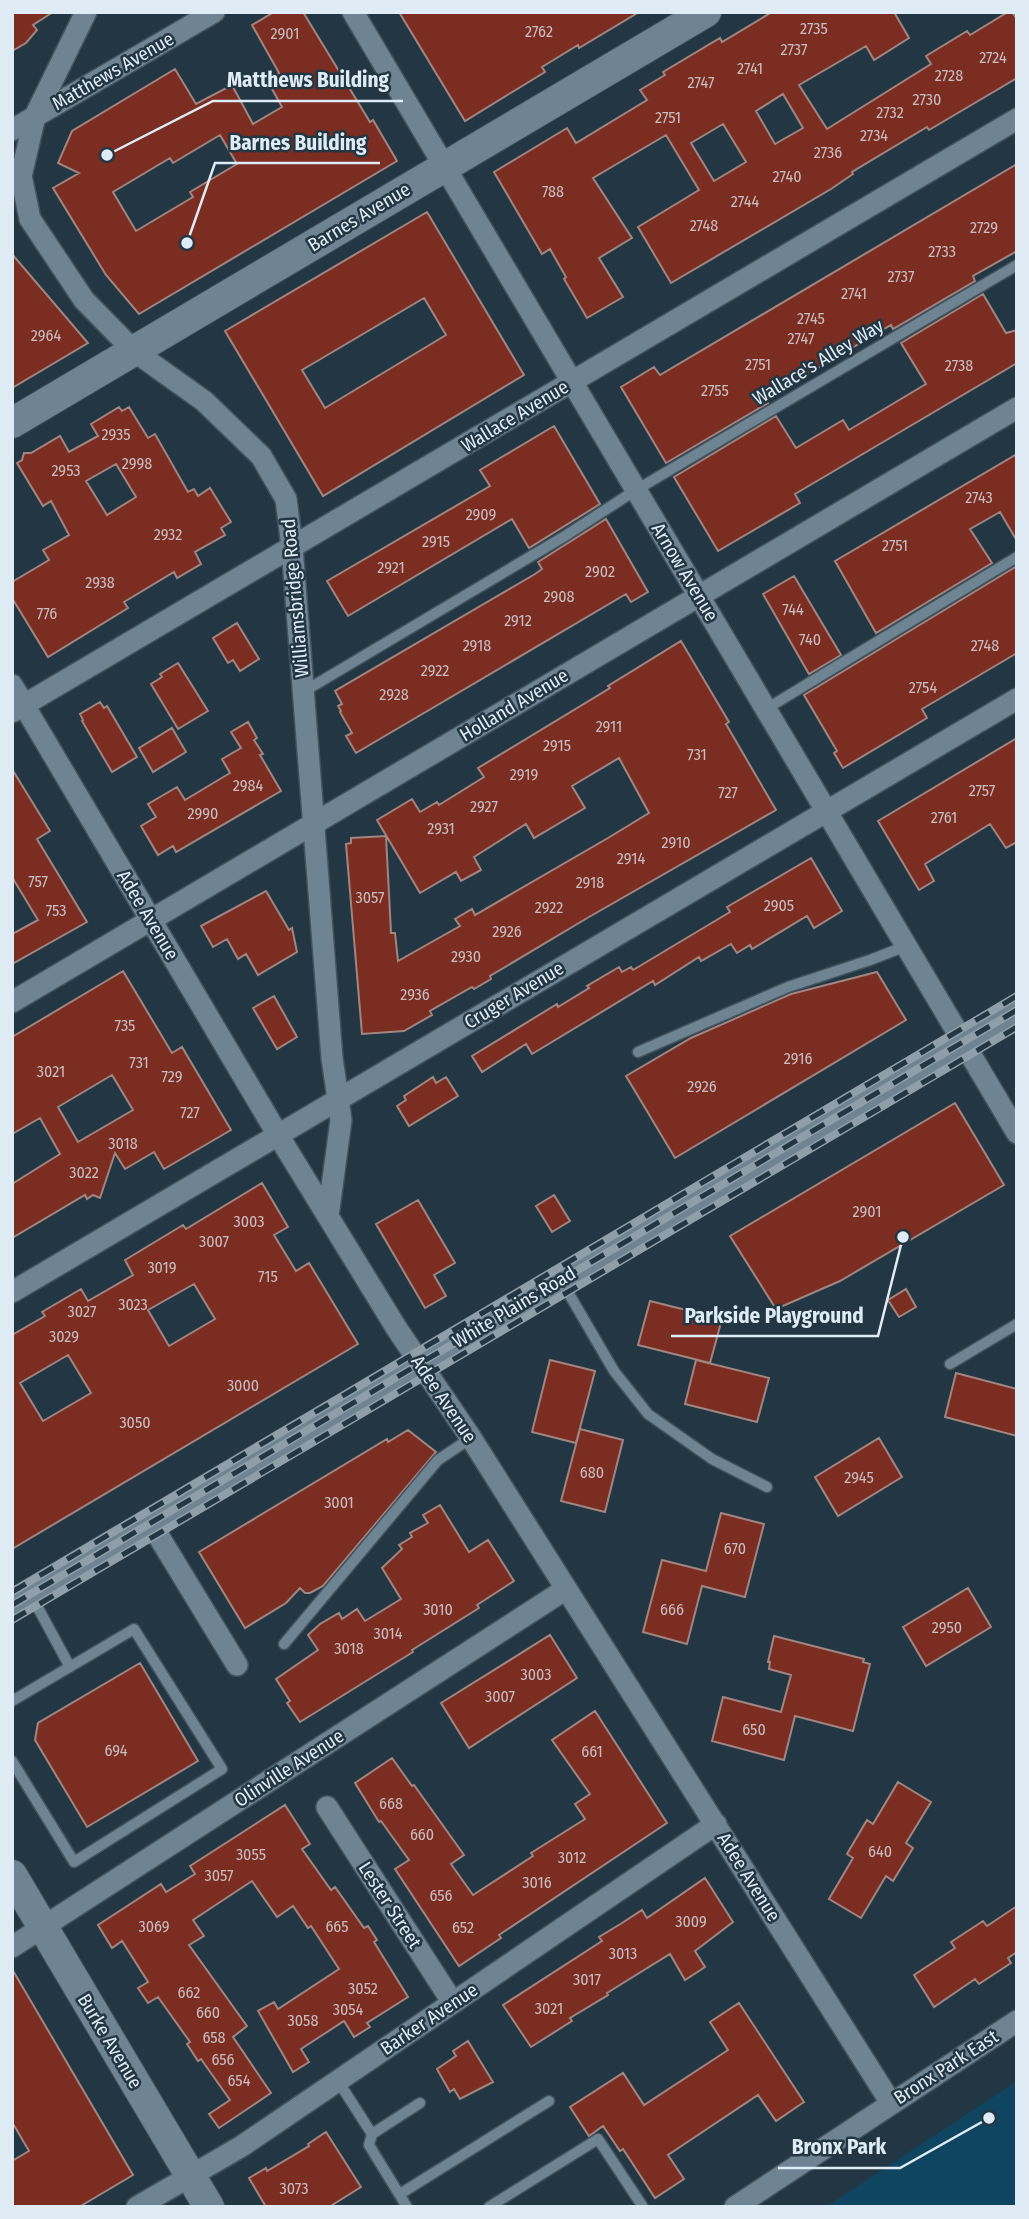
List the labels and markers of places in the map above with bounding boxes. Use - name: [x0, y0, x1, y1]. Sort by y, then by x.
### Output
- callout: Matthews Building: [213, 59, 403, 101]
- callout: Barnes Building: [215, 121, 380, 163]
- callout: Parkside Playground: [671, 1294, 878, 1336]
- callout: Bronx Park: [778, 2126, 900, 2168]

